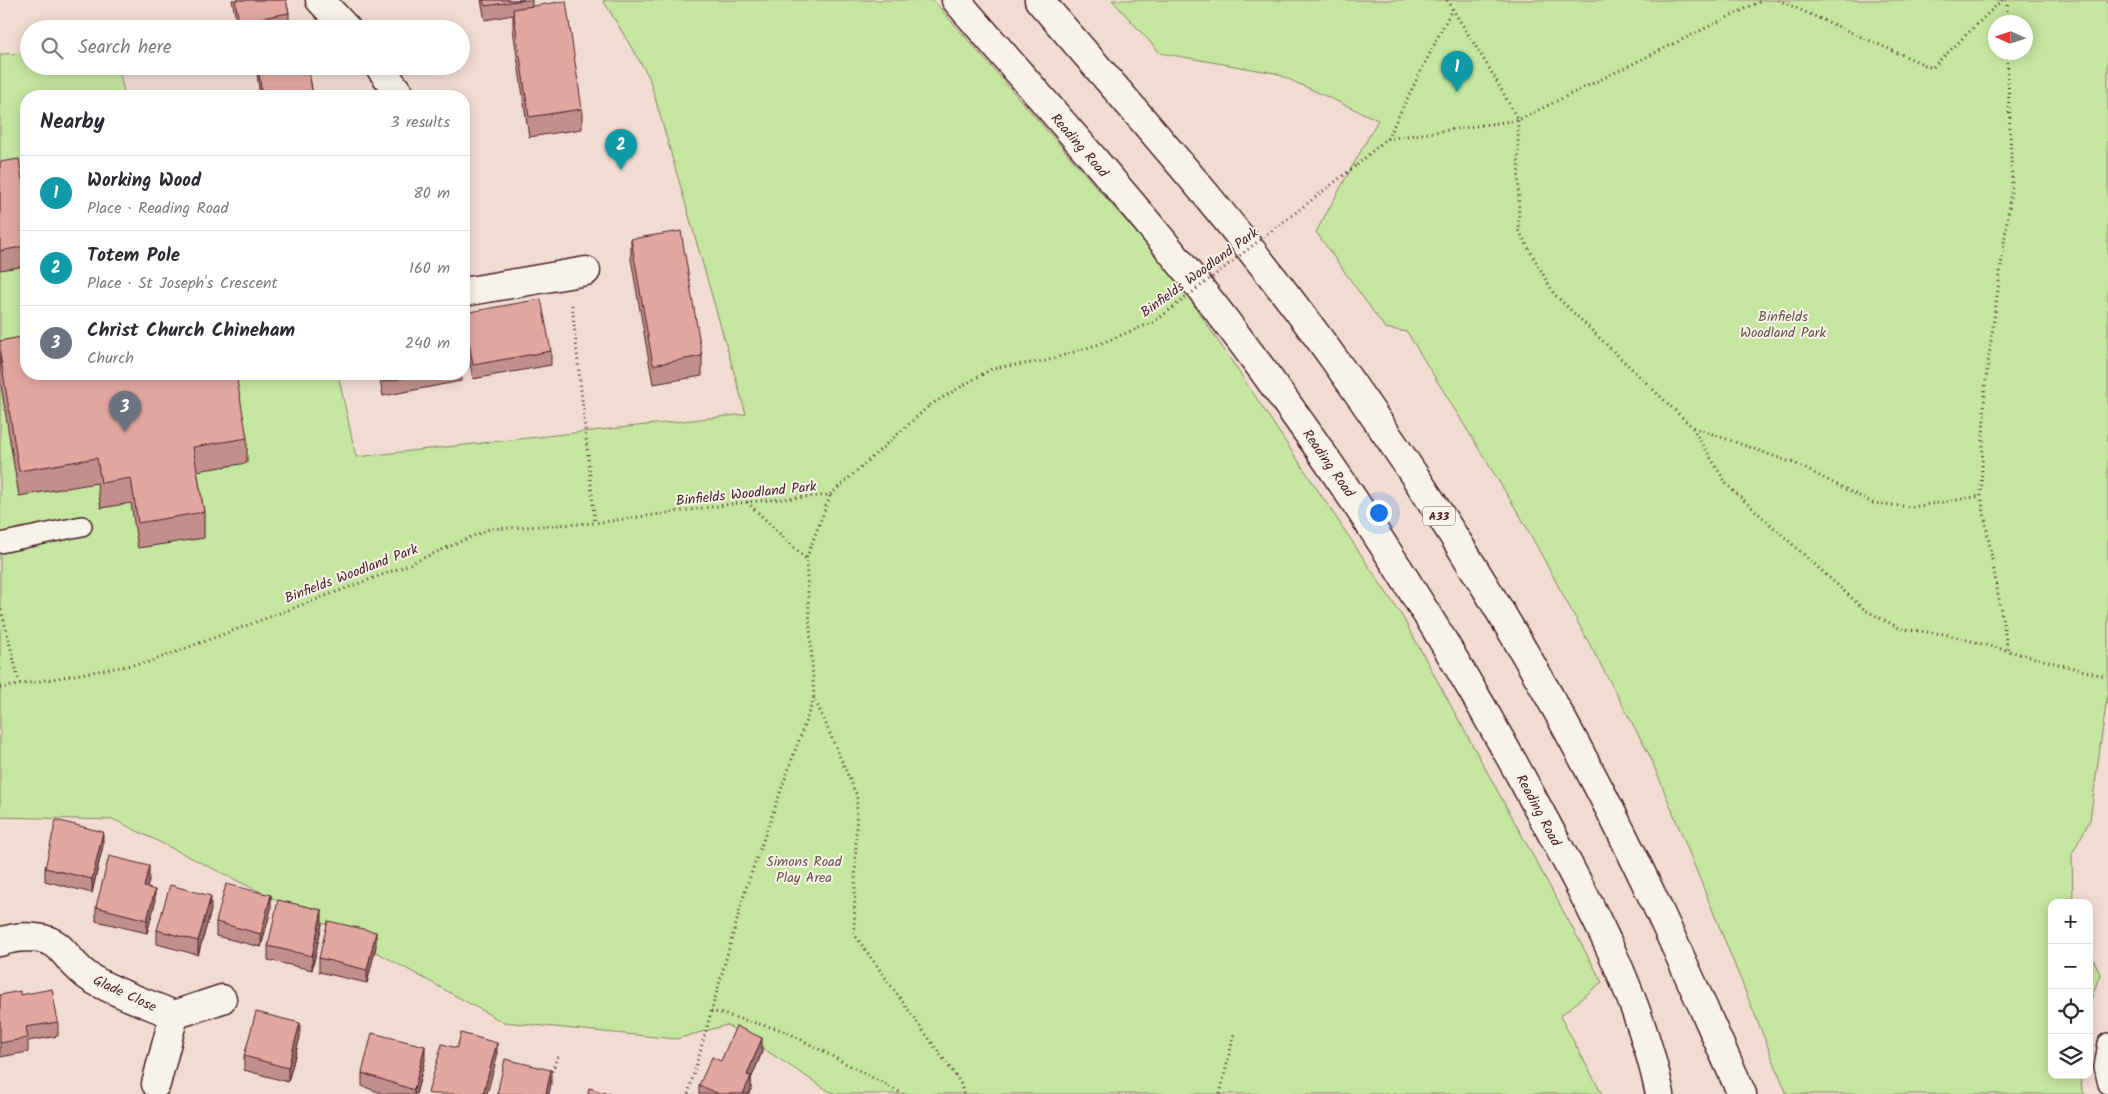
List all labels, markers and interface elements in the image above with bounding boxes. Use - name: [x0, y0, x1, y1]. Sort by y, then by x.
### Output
- north arrow: [1988, 15, 2033, 60]
- search box: [20, 20, 470, 75]
- text: Search here: [78, 33, 172, 63]
- icon: search: [38, 34, 66, 62]
- pin: 1: [1441, 51, 1473, 92]
- text: Nearby: [40, 106, 105, 139]
- street label: Reading Road: [1045, 109, 1114, 184]
- text: 3 results: [391, 110, 450, 135]
- pin: 2: [605, 129, 637, 170]
- text: Working Wood: [87, 166, 201, 196]
- text: 1: [54, 181, 58, 206]
- text: 80 m: [413, 181, 450, 206]
- text: Place · Reading Road: [87, 196, 229, 221]
- street label: Binfields Woodland Park: [1136, 222, 1264, 323]
- text: Totem Pole: [87, 241, 180, 271]
- text: 2: [51, 256, 61, 281]
- text: 160 m: [409, 256, 450, 281]
- text: Place · St Joseph's Crescent: [87, 271, 278, 296]
- park label: Binfields Woodland Park: [1740, 306, 1826, 344]
- text: Christ Church Chineham: [87, 316, 295, 346]
- text: 3: [52, 331, 60, 356]
- text: 240 m: [405, 331, 450, 356]
- text: Church: [87, 346, 134, 371]
- pin: 3: [109, 391, 141, 432]
- street label: Reading Road: [1296, 425, 1360, 503]
- street label: Binfields Woodland Park: [675, 476, 818, 512]
- your location: [1366, 500, 1392, 526]
- road number: A33: [1423, 506, 1455, 526]
- street label: Binfields Woodland Park: [281, 538, 422, 610]
- street label: Reading Road: [1510, 770, 1567, 851]
- park label: Simons Road Play Area: [766, 851, 843, 889]
- map controls: [2048, 899, 2093, 1079]
- button: +: [2048, 899, 2093, 944]
- button: −: [2048, 944, 2093, 989]
- street label: Glade Close: [89, 970, 161, 1019]
- button: locate: [2048, 989, 2093, 1034]
- button: layers: [2048, 1034, 2093, 1079]

